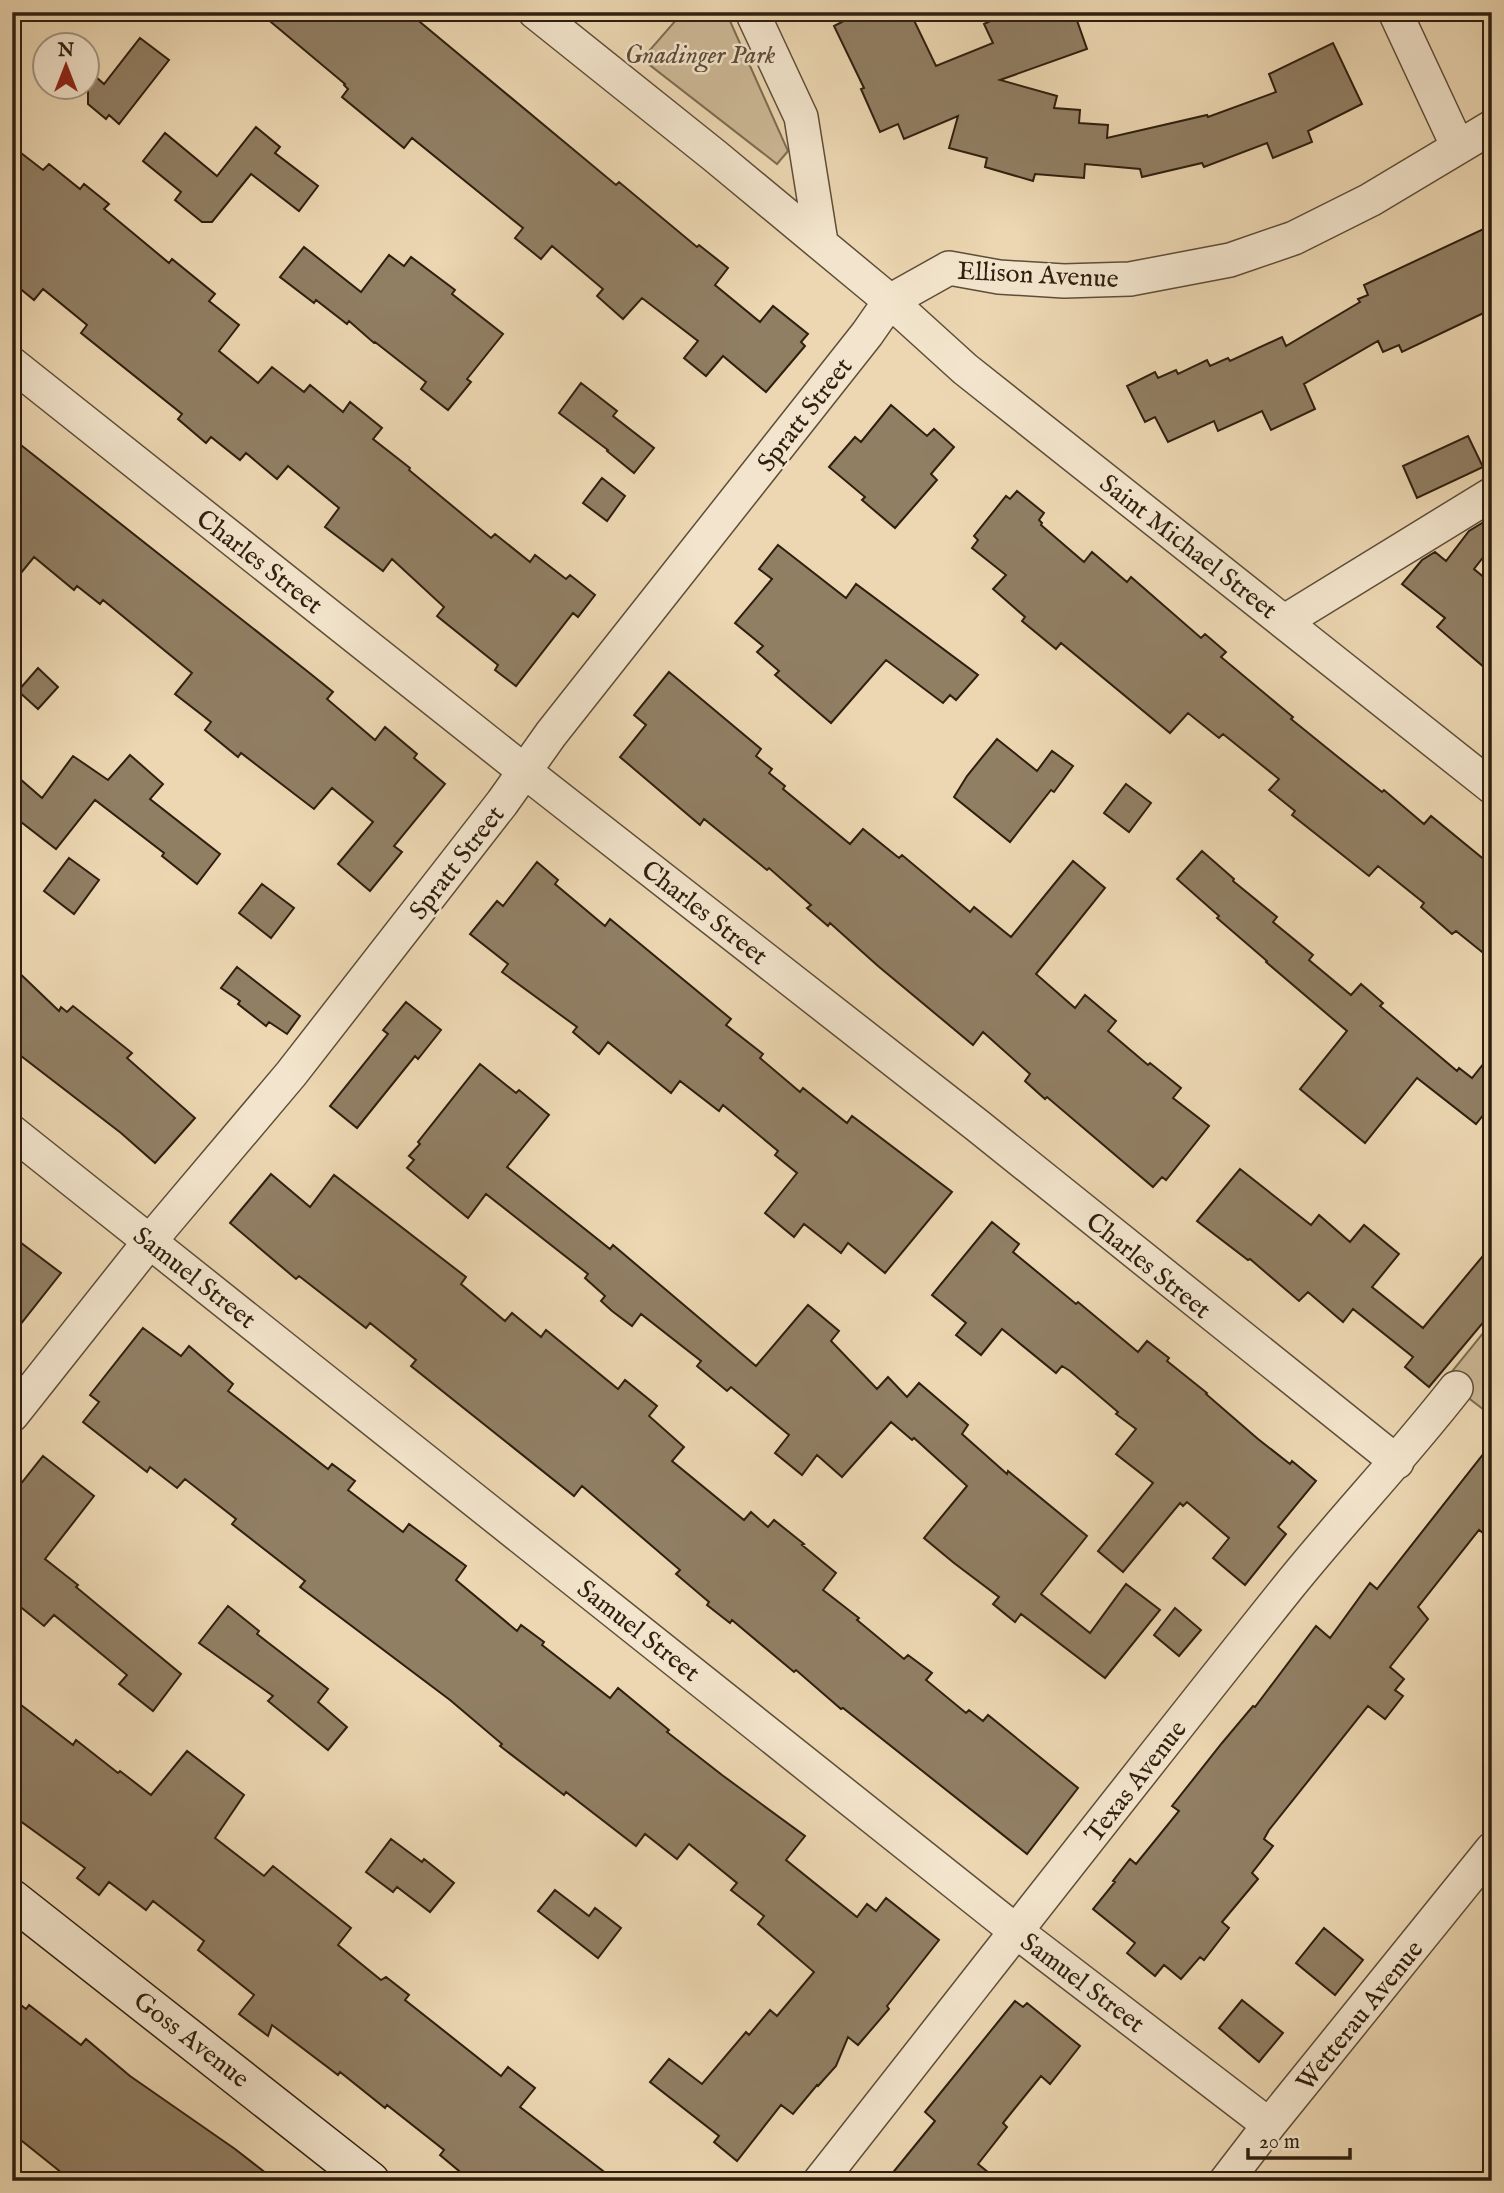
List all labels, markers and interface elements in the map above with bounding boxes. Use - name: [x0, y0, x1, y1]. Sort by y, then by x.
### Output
- north arrow: [32, 32, 102, 102]
- text: N: [57, 39, 75, 63]
- park label: Gnadinger Park: [624, 39, 776, 73]
- street label: Ellison Avenue: [957, 255, 1119, 296]
- street label: Spratt Street: [750, 351, 860, 479]
- street label: Saint Michael Street: [1093, 467, 1284, 627]
- street label: Charles Street: [189, 503, 329, 622]
- street label: Spratt Street: [402, 799, 512, 927]
- street label: Charles Street: [634, 854, 774, 973]
- street label: Charles Street: [1079, 1206, 1217, 1327]
- street label: Samuel Street: [126, 1220, 262, 1337]
- street label: Samuel Street: [570, 1573, 706, 1690]
- street label: Texas Avenue: [1078, 1714, 1194, 1850]
- street label: Samuel Street: [1013, 1926, 1151, 2041]
- street label: Wetterau Avenue: [1289, 1934, 1431, 2098]
- street label: Goss Avenue: [127, 1985, 256, 2096]
- scale bar: [1248, 2116, 1350, 2160]
- text: 20 m: [1259, 2129, 1300, 2156]

